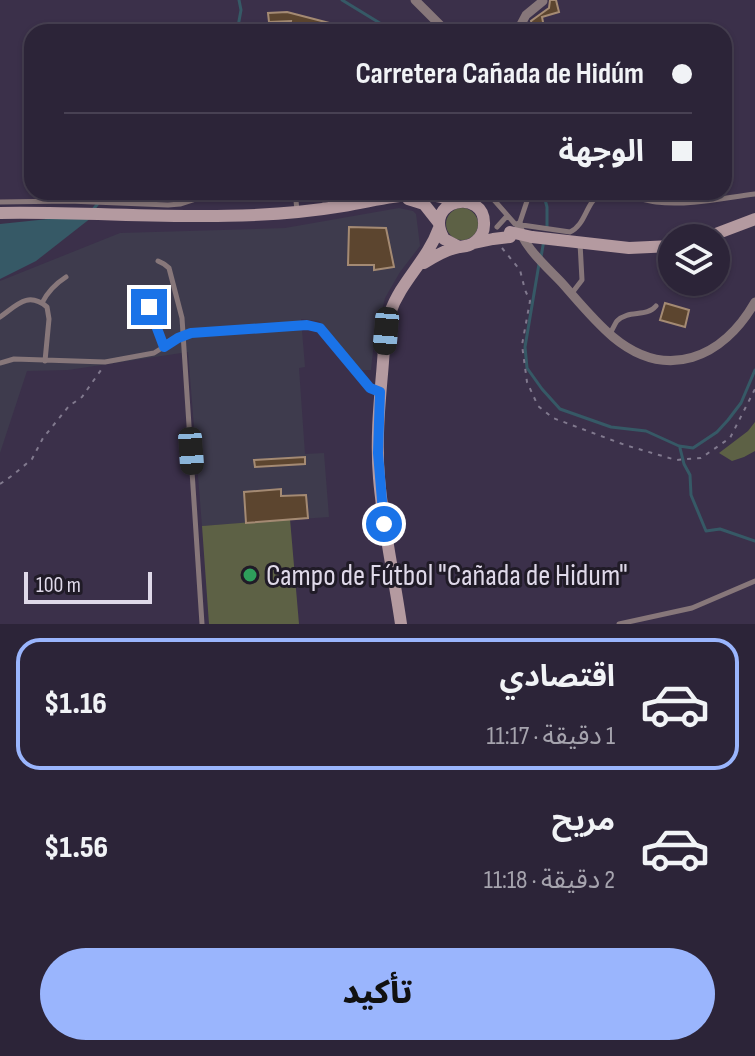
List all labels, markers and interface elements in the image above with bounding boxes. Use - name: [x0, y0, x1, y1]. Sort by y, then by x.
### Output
- text: Carretera Cañada de Hidúm: [356, 56, 644, 92]
- text: الوجهة: [559, 134, 644, 170]
- map controls: [658, 224, 730, 296]
- button: layers: [658, 224, 730, 296]
- route end: [131, 289, 167, 325]
- car: [372, 306, 400, 356]
- car: [177, 426, 205, 476]
- route start: [366, 506, 402, 542]
- place label: Campo de Fútbol "Cañada de Hidum": [266, 558, 628, 594]
- marker: Campo de Fútbol "Cañada de Hidum": [241, 566, 259, 584]
- scale bar: [24, 568, 152, 604]
- text: 100 m: [36, 572, 81, 599]
- text: اقتصادي: [500, 659, 615, 695]
- icon: car: [639, 668, 711, 740]
- text: $1.16: [44, 686, 107, 722]
- text: 1 دقيقة · 11:17: [487, 721, 615, 752]
- text: مريح: [552, 803, 615, 839]
- icon: car: [639, 812, 711, 884]
- text: $1.56: [44, 830, 108, 866]
- text: 2 دقيقة · 11:18: [484, 865, 615, 896]
- button: تأكيد: [40, 948, 715, 1040]

